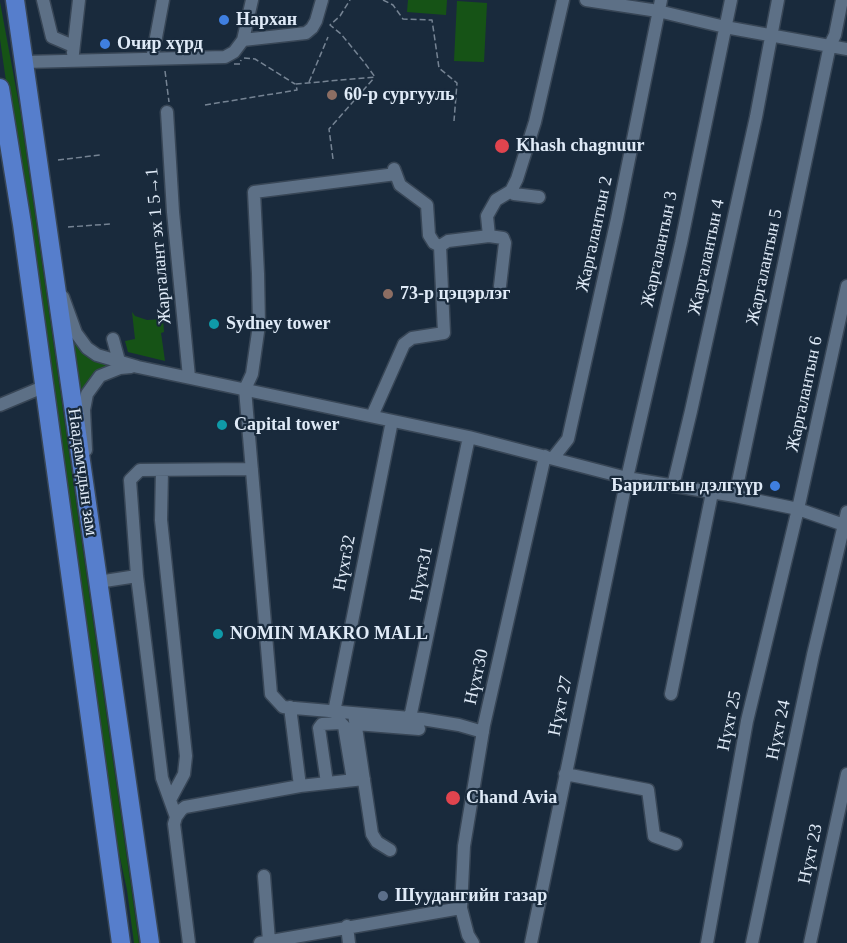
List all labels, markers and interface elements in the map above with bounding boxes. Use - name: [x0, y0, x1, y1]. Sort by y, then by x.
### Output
- place label: Нархан: [236, 9, 297, 31]
- marker: Нархан: [217, 13, 231, 27]
- place label: Очир хүрд: [117, 33, 203, 55]
- marker: Очир хүрд: [98, 37, 112, 51]
- place label: 60-р сургууль: [344, 84, 455, 106]
- marker: 60-р сургууль: [325, 88, 339, 102]
- place label: Khash chagnuur: [516, 135, 645, 157]
- marker: Khash chagnuur: [493, 137, 511, 155]
- street label: Жаргалант эх 1 5→1: [141, 167, 177, 325]
- street label: Жаргалантын 2: [572, 174, 618, 294]
- street label: Жаргалантын 3: [637, 189, 683, 309]
- street label: Жаргалантын 4: [684, 197, 730, 317]
- street label: Жаргалантын 5: [742, 207, 788, 327]
- place label: 73-р цэцэрлэг: [400, 283, 510, 305]
- marker: 73-р цэцэрлэг: [381, 287, 395, 301]
- place label: Sydney tower: [226, 313, 330, 335]
- marker: Sydney tower: [207, 317, 221, 331]
- street label: Жаргалантын 6: [782, 334, 828, 454]
- street label: Наадамчдын зам: [62, 407, 102, 537]
- place label: Capital tower: [234, 414, 339, 436]
- marker: Capital tower: [215, 418, 229, 432]
- place label: Барилгын дэлгүүр: [611, 475, 763, 497]
- marker: Барилгын дэлгүүр: [768, 479, 782, 493]
- street label: Нүхт32: [329, 533, 361, 593]
- street label: Нүхт31: [406, 544, 438, 604]
- place label: NOMIN MAKRO MALL: [230, 623, 428, 645]
- marker: NOMIN MAKRO MALL: [211, 627, 225, 641]
- street label: Нүхт30: [460, 647, 494, 707]
- street label: Нүхт 27: [544, 674, 578, 738]
- street label: Нүхт 25: [713, 689, 747, 753]
- street label: Нүхт 24: [762, 698, 796, 762]
- place label: Chand Avia: [466, 787, 557, 809]
- marker: Chand Avia: [444, 789, 462, 807]
- street label: Нүхт 23: [794, 822, 828, 886]
- place label: Шуудангийн газар: [395, 885, 547, 907]
- marker: Шуудангийн газар: [376, 889, 390, 903]

